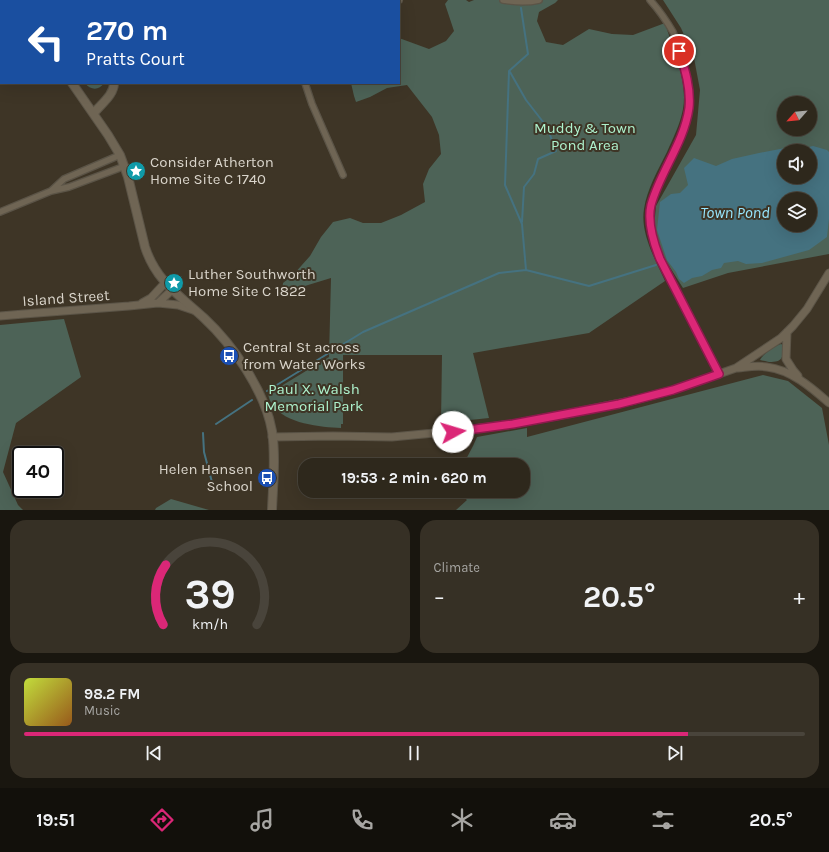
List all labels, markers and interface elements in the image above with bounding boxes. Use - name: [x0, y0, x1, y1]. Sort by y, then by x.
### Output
- text: 270 m: [86, 14, 168, 47]
- icon: left: [20, 16, 72, 68]
- pin: [662, 34, 696, 68]
- icon: arrive: [668, 40, 690, 62]
- text: Pratts Court: [86, 48, 185, 70]
- north arrow: [777, 96, 817, 136]
- map controls: [777, 96, 817, 232]
- park label: Muddy & Town Pond Area: [534, 119, 636, 154]
- button: sound: [777, 144, 817, 184]
- place label: Consider Atherton Home Site C 1740: [150, 153, 274, 188]
- place icon: Consider Atherton Home Site C 1740: [125, 160, 147, 182]
- button: layers: [777, 192, 817, 232]
- water label: Town Pond: [700, 203, 770, 222]
- place label: Luther Southworth Home Site C 1822: [188, 265, 316, 300]
- place icon: Luther Southworth Home Site C 1822: [163, 272, 185, 294]
- street label: Island Street: [22, 286, 110, 310]
- place label: Central St across from Water Works: [243, 338, 366, 373]
- bus stop icon: Central St across from Water Works: [218, 345, 240, 367]
- park label: Paul X. Walsh Memorial Park: [265, 380, 363, 415]
- position arrow: [432, 411, 474, 453]
- speed limit sign: 40: [12, 446, 64, 498]
- place label: Helen Hansen School: [159, 460, 253, 495]
- bus stop icon: Helen Hansen School: [256, 467, 278, 489]
- text: 19:53 · 2 min · 620 m: [341, 469, 487, 487]
- text: Climate: [434, 560, 480, 575]
- text: 39: [184, 569, 235, 617]
- text: 20.5°: [583, 579, 656, 615]
- text: −: [434, 584, 445, 610]
- text: +: [793, 584, 805, 610]
- text: km/h: [192, 615, 228, 632]
- text: 98.2 FM: [84, 685, 140, 703]
- text: Music: [84, 703, 120, 718]
- icon: previous: [143, 742, 165, 764]
- icon: pause: [403, 742, 425, 764]
- icon: next: [664, 742, 686, 764]
- icon: directions: [148, 806, 176, 834]
- icon: music: [248, 806, 276, 834]
- icon: phone: [348, 806, 376, 834]
- icon: climate: [448, 806, 476, 834]
- icon: car: [549, 806, 577, 834]
- icon: filters: [649, 806, 677, 834]
- text: 19:51: [36, 809, 75, 831]
- text: 20.5°: [749, 809, 793, 831]

